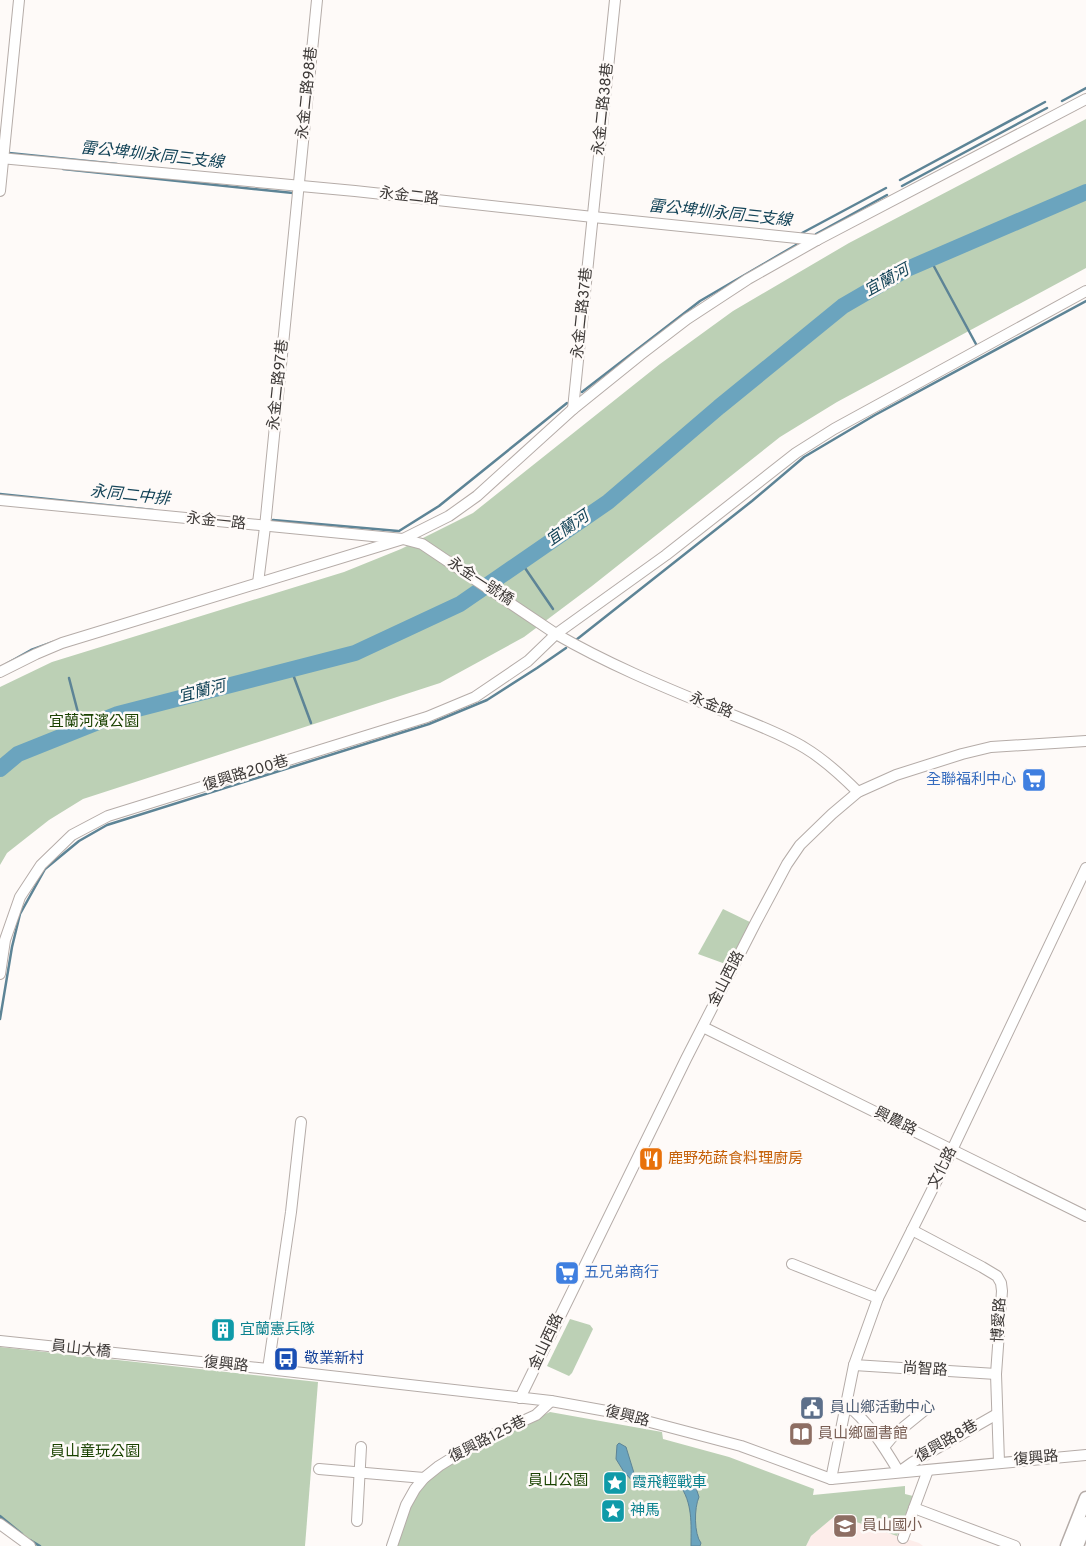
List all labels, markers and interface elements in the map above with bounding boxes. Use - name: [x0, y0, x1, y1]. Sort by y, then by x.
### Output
- street label: 永金二路98巷: [294, 46, 322, 140]
- street label: 永金二路38巷: [590, 62, 618, 156]
- water label: 雷公埤圳永同三支線: [79, 139, 227, 174]
- street label: 永金二路: [378, 184, 440, 210]
- water label: 雷公埤圳永同三支線: [647, 197, 795, 232]
- water label: 宜蘭河: [861, 259, 915, 301]
- street label: 永金二路37巷: [569, 266, 597, 360]
- street label: 永金二路97巷: [265, 339, 293, 431]
- water label: 永同二中排: [89, 482, 173, 510]
- water label: 宜蘭河: [543, 505, 596, 551]
- street label: 永金一路: [185, 509, 247, 535]
- street label: 永金一號橋: [443, 554, 517, 610]
- water label: 宜蘭河: [176, 676, 231, 708]
- street label: 永金路: [687, 689, 735, 723]
- park label: 宜蘭河濱公園: [49, 713, 139, 732]
- street label: 復興路200巷: [201, 752, 291, 796]
- supermarket icon: 全聯福利中心: [1021, 767, 1047, 793]
- place label: 全聯福利中心: [926, 771, 1016, 790]
- street label: 金山西路: [705, 948, 749, 1010]
- street label: 興農路: [871, 1104, 919, 1140]
- street label: 文化路: [923, 1143, 962, 1192]
- restaurant icon: 鹿野苑蔬食料理廚房: [638, 1146, 664, 1172]
- place label: 鹿野苑蔬食料理廚房: [668, 1149, 803, 1169]
- supermarket icon: 五兄弟商行: [554, 1260, 580, 1286]
- place label: 五兄弟商行: [584, 1264, 659, 1283]
- street label: 博愛路: [989, 1297, 1011, 1343]
- street label: 金山西路: [526, 1311, 568, 1373]
- building icon: 宜蘭憲兵隊: [210, 1317, 236, 1343]
- place label: 宜蘭憲兵隊: [240, 1321, 315, 1340]
- street label: 員山大橋: [50, 1337, 112, 1363]
- bus stop icon: 敬業新村: [273, 1346, 299, 1372]
- place label: 敬業新村: [304, 1349, 364, 1369]
- street label: 復興路: [203, 1353, 249, 1377]
- street label: 尚智路: [902, 1359, 948, 1381]
- public building icon: 員山鄉活動中心: [799, 1395, 825, 1421]
- place label: 員山鄉活動中心: [830, 1399, 935, 1418]
- street label: 復興路: [603, 1402, 651, 1432]
- street label: 復興路125巷: [446, 1412, 530, 1468]
- street label: 復興路8巷: [912, 1416, 982, 1468]
- library icon: 員山鄉圖書館: [788, 1421, 814, 1447]
- place label: 員山鄉圖書館: [818, 1425, 908, 1444]
- park label: 員山童玩公園: [50, 1443, 140, 1462]
- street label: 復興路: [1013, 1448, 1059, 1470]
- place icon: 霞飛輕戰車: [602, 1470, 628, 1496]
- park label: 員山公園: [528, 1472, 588, 1491]
- place label: 霞飛輕戰車: [632, 1474, 707, 1493]
- place icon: 神馬: [600, 1498, 626, 1524]
- place label: 神馬: [630, 1502, 660, 1521]
- school or university icon: 員山國小: [832, 1513, 858, 1539]
- place label: 員山國小: [862, 1517, 922, 1536]

